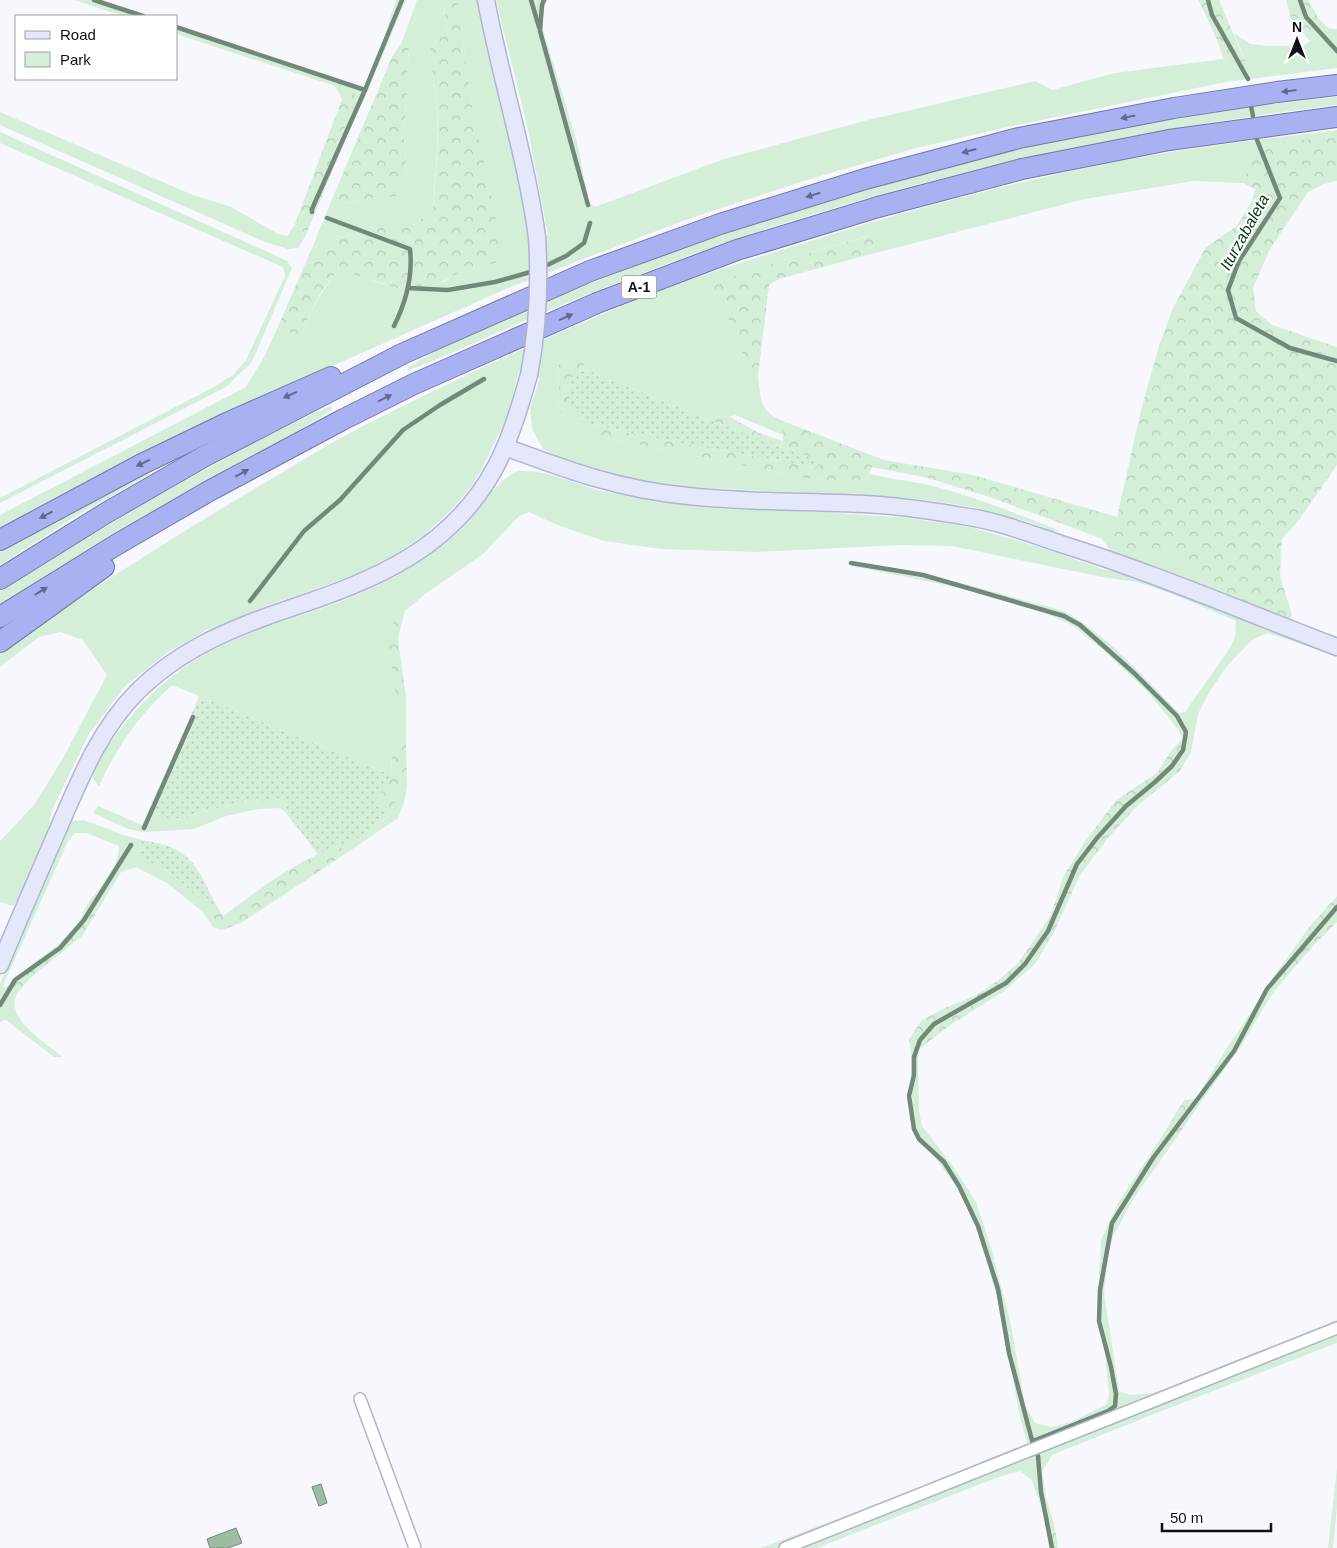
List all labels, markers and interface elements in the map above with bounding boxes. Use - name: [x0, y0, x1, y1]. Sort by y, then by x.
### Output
- legend: [15, 15, 178, 80]
- north arrow: [1272, 15, 1322, 65]
- text: N: [1292, 19, 1302, 35]
- text: Road: [60, 26, 96, 43]
- text: Park: [60, 51, 91, 68]
- one-way arrow: [1280, 87, 1296, 95]
- one-way arrow: [1121, 113, 1136, 121]
- one-way arrow: [962, 147, 977, 155]
- one-way arrow: [805, 191, 820, 199]
- water label: Iturzabaleta: [1217, 191, 1272, 273]
- road number: A-1: [622, 276, 656, 298]
- one-way arrow: [559, 312, 573, 320]
- one-way arrow: [283, 391, 297, 399]
- one-way arrow: [378, 394, 393, 402]
- one-way arrow: [136, 459, 150, 467]
- one-way arrow: [235, 469, 248, 478]
- one-way arrow: [39, 511, 52, 520]
- one-way arrow: [35, 587, 48, 596]
- scale bar: [1162, 1500, 1271, 1532]
- text: 50 m: [1170, 1509, 1203, 1526]

